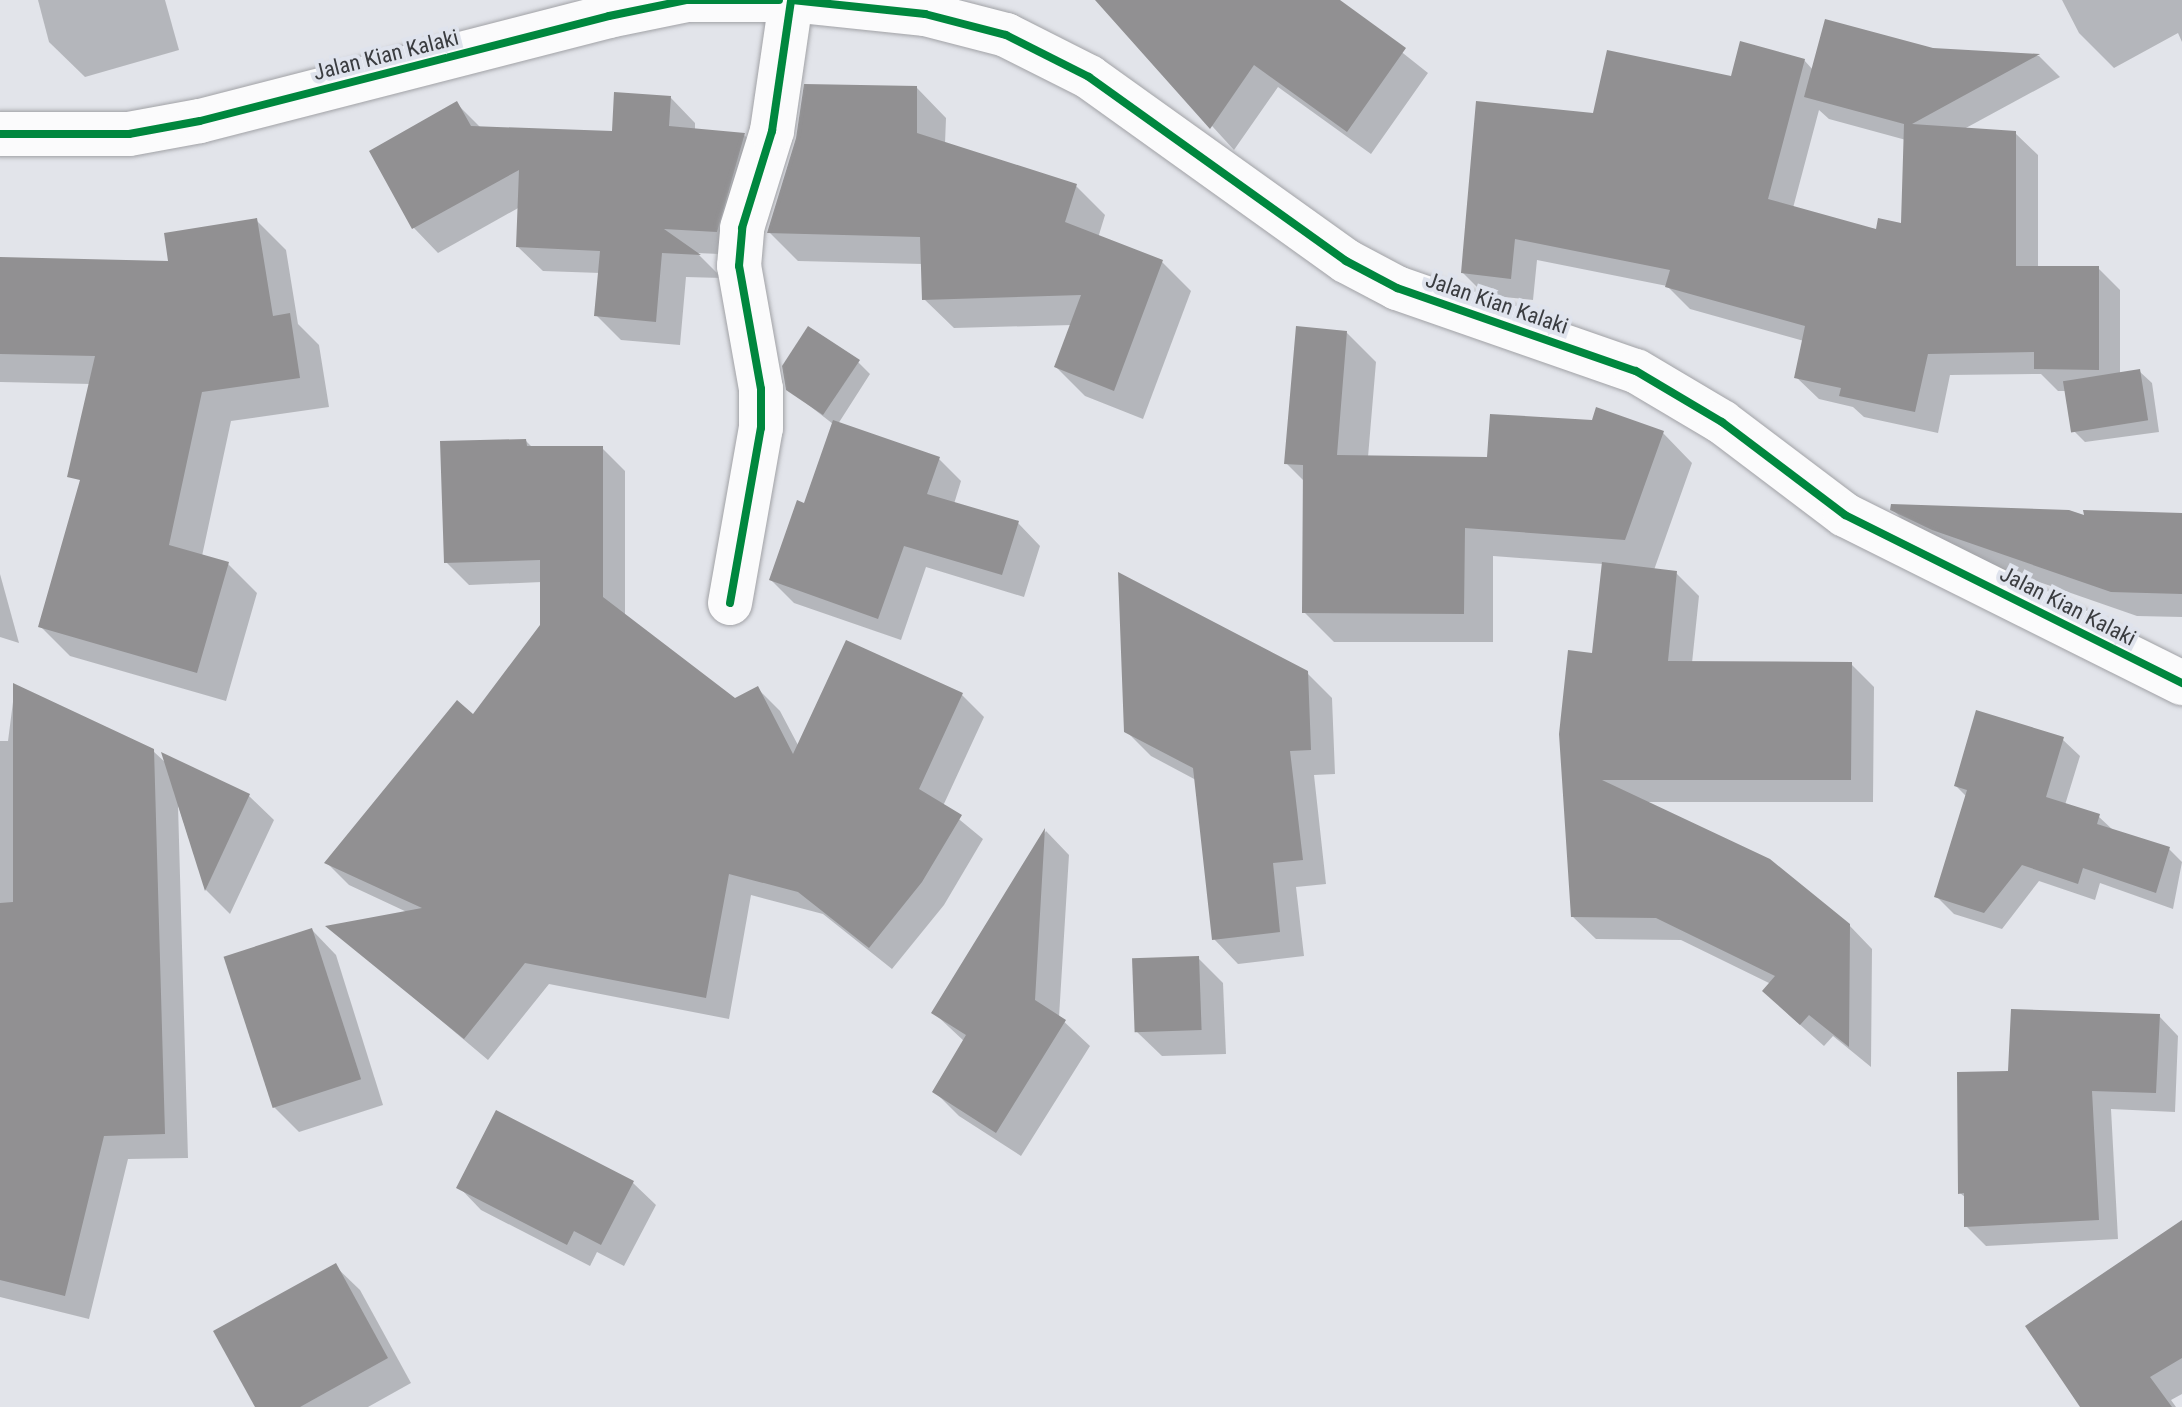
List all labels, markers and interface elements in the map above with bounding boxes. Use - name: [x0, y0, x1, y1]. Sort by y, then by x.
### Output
- street label: Jalan Kian Kalaki: [311, 24, 461, 86]
- street label: Jalan Kian Kalaki: [1422, 266, 1572, 340]
- street label: Jalan Kian Kalaki: [1996, 560, 2140, 652]

